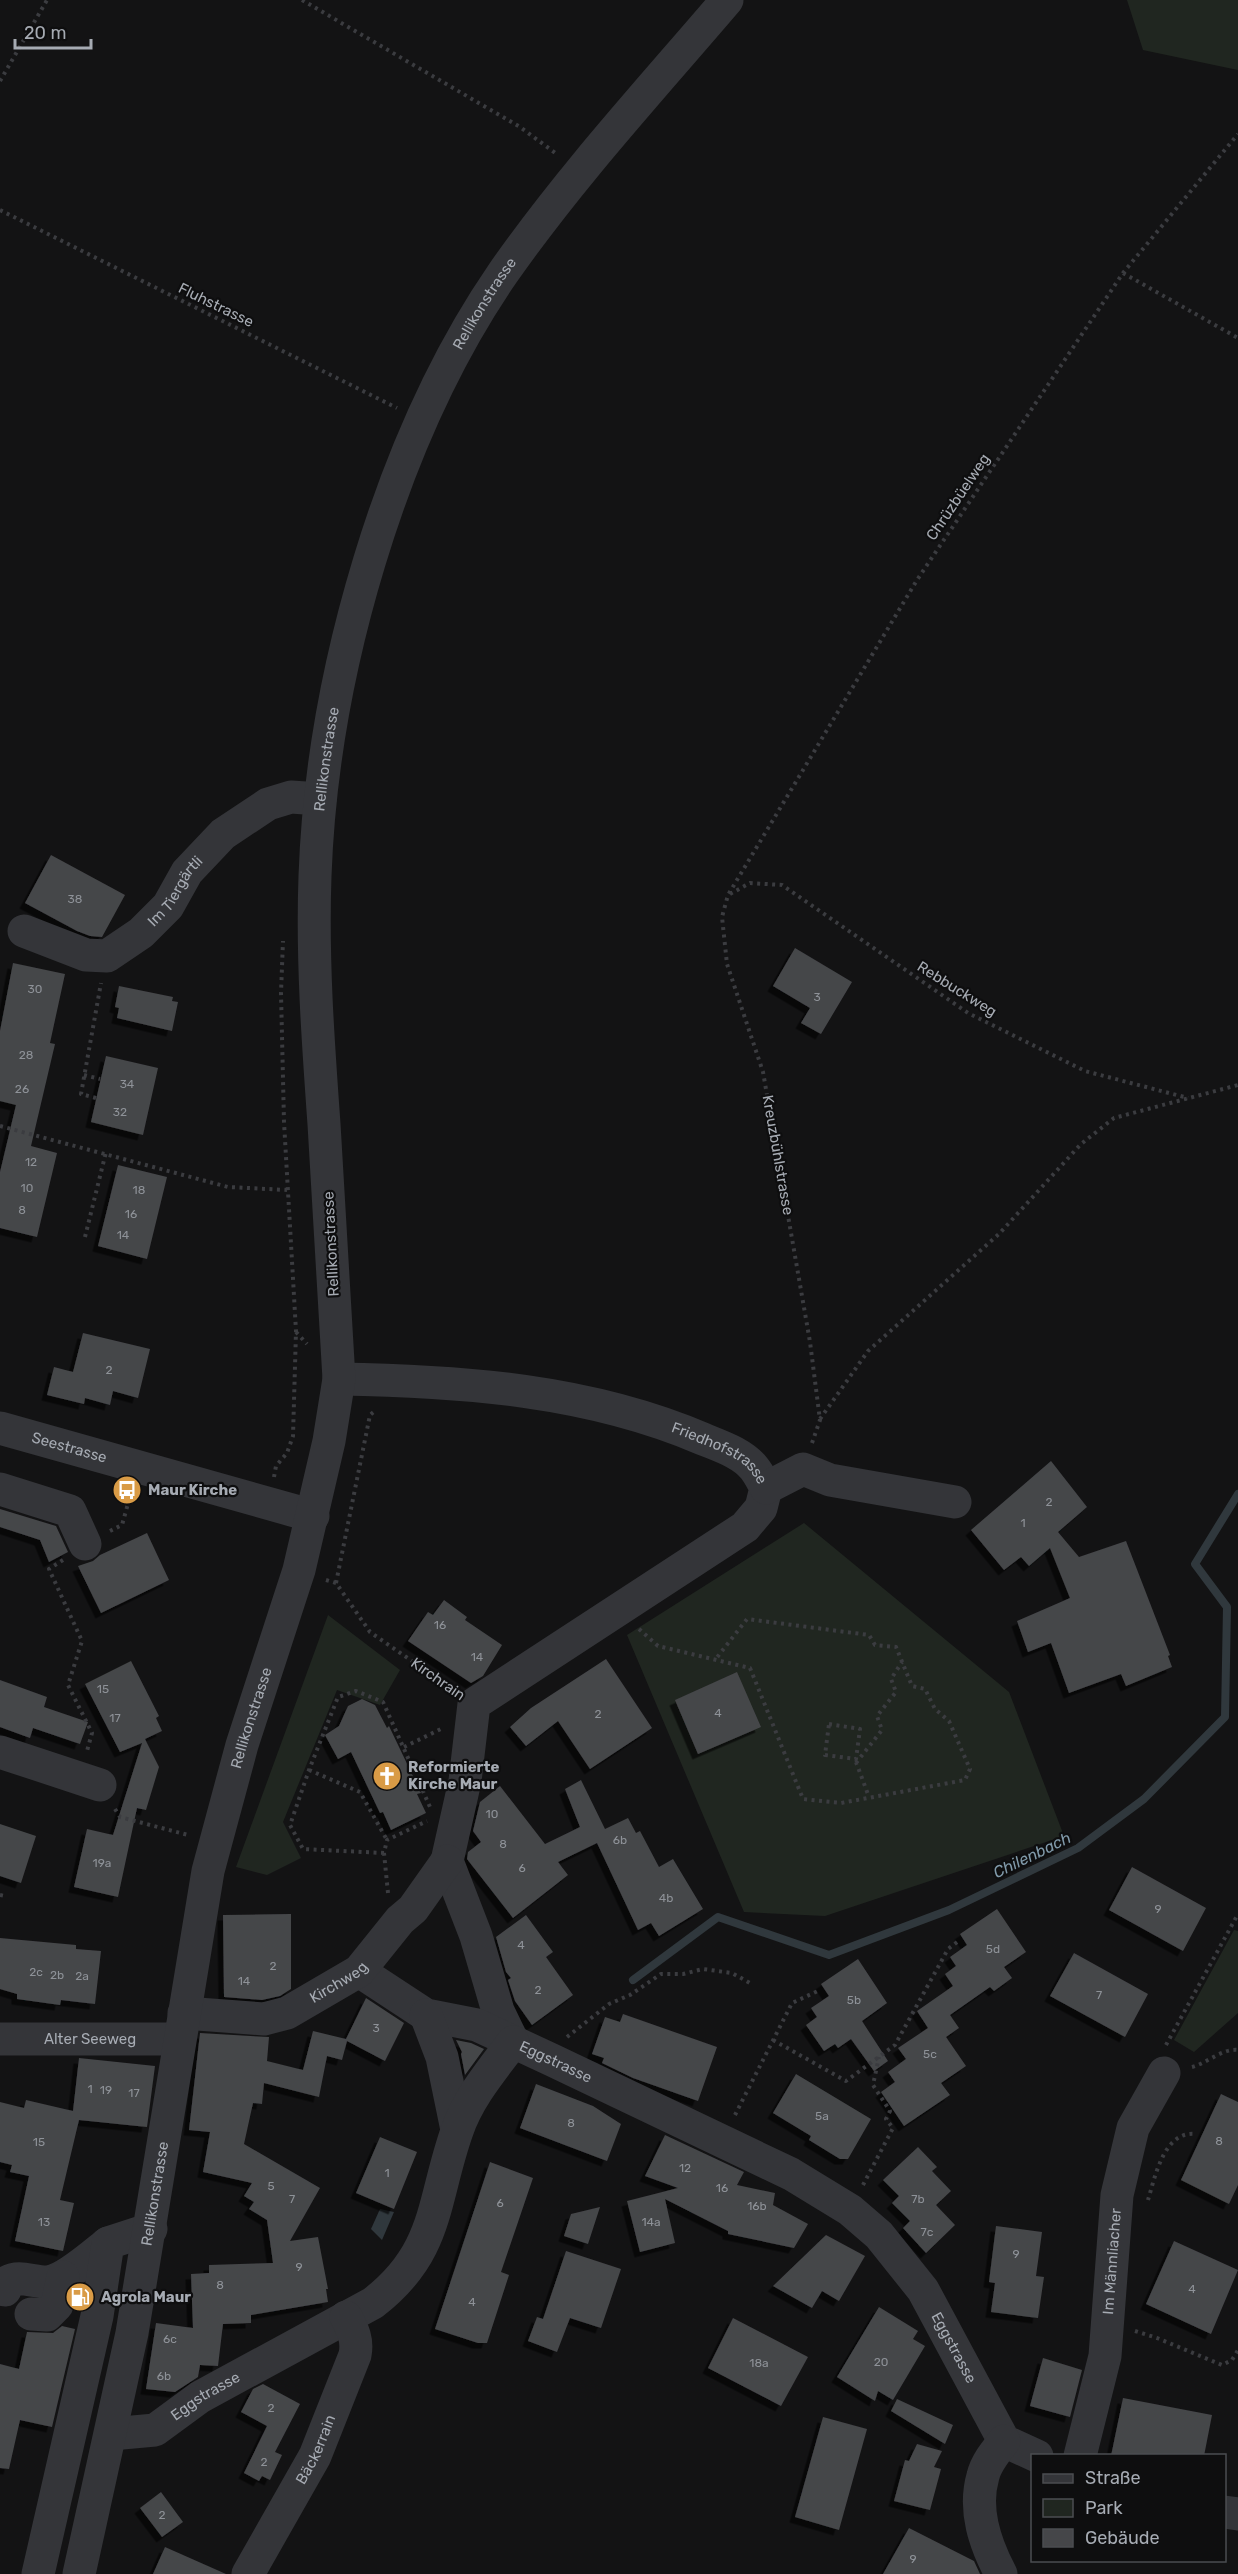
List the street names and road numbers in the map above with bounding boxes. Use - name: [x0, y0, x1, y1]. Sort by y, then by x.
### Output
- street label: Rellikonstrasse: [449, 254, 520, 353]
- street label: Fluhstrasse: [175, 279, 257, 331]
- street label: Chrüzbüelweg: [922, 450, 994, 544]
- street label: Rellikonstrasse: [310, 706, 343, 812]
- street label: Im Tiergärtli: [144, 852, 207, 930]
- street label: Rebbuckweg: [914, 957, 1000, 1021]
- street label: Kreuzbühlstrasse: [759, 1094, 797, 1216]
- street label: Rellikonstrasse: [319, 1191, 343, 1297]
- street label: Friedhofstrasse: [669, 1418, 771, 1487]
- street label: Seestrasse: [30, 1428, 109, 1467]
- street label: Kirchrain: [407, 1654, 469, 1704]
- street label: Rellikonstrasse: [227, 1665, 276, 1771]
- street label: Kirchweg: [306, 1958, 372, 2007]
- street label: Alter Seeweg: [44, 2030, 136, 2048]
- street label: Eggstrasse: [517, 2037, 595, 2087]
- street label: Rellikonstrasse: [138, 2140, 172, 2247]
- street label: Im Männliacher: [1099, 2207, 1125, 2315]
- street label: Eggstrasse: [928, 2309, 980, 2386]
- street label: Eggstrasse: [167, 2368, 243, 2424]
- street label: Bäckerrain: [292, 2412, 339, 2487]

